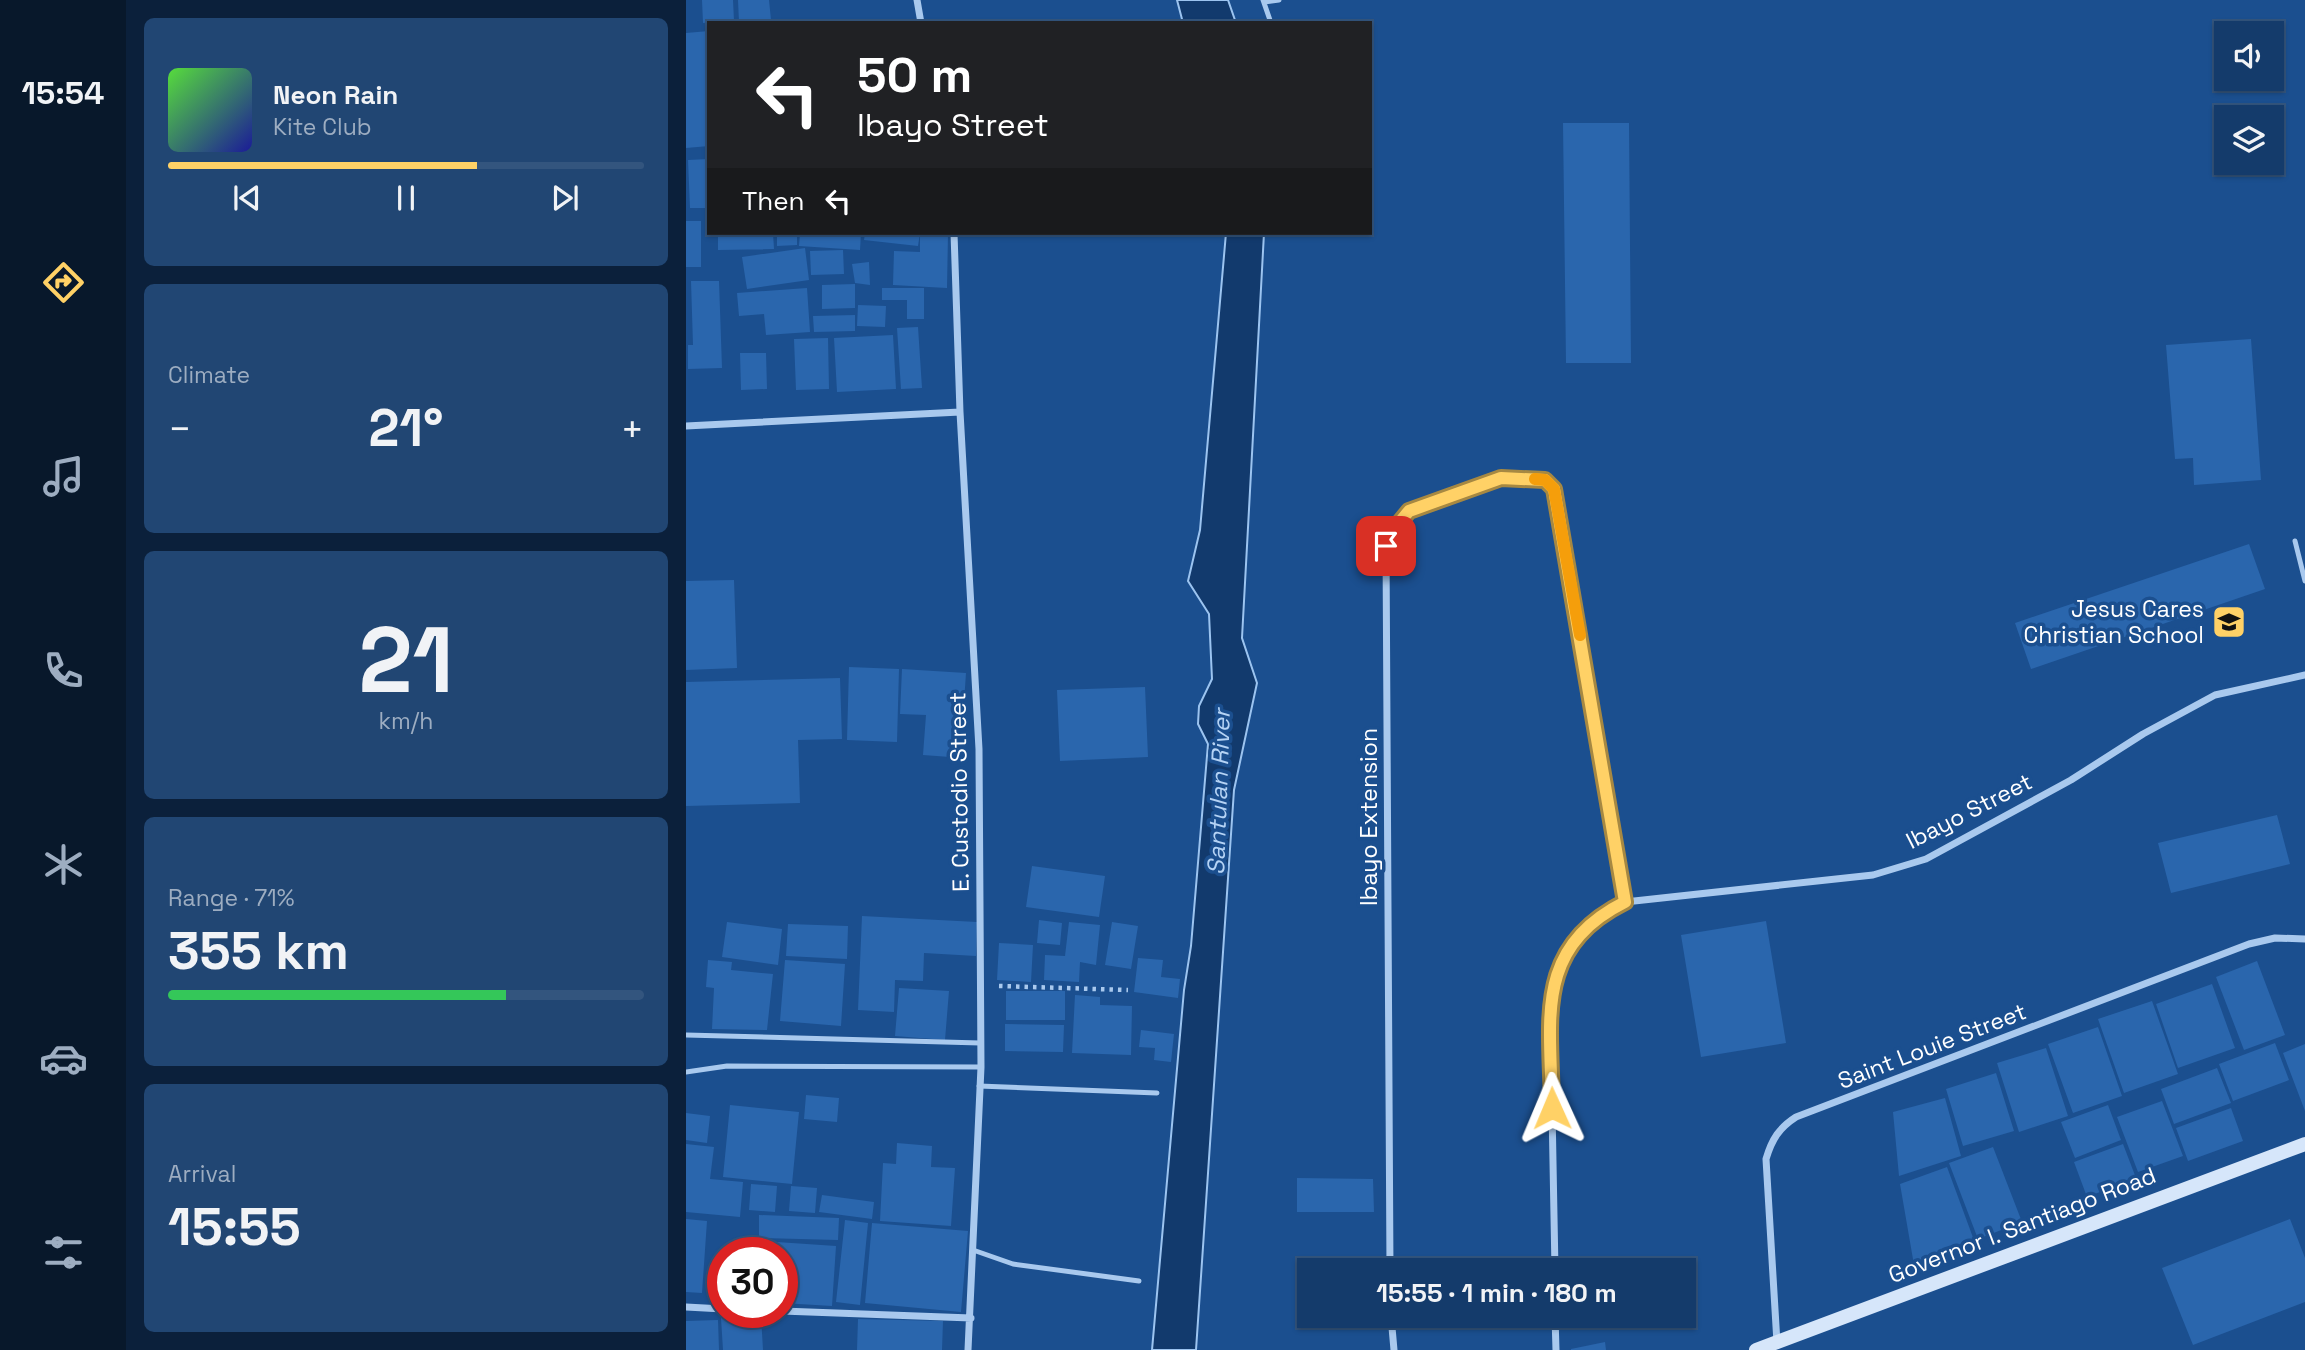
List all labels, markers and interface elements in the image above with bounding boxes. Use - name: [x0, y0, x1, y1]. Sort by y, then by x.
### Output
- map controls: [2214, 21, 2284, 175]
- button: sound: [2214, 21, 2284, 91]
- text: 50 m: [857, 44, 972, 106]
- icon: left: [742, 49, 833, 140]
- text: 15:54: [22, 73, 104, 113]
- text: Neon Rain: [273, 78, 398, 112]
- text: Ibayo Street: [857, 105, 1049, 145]
- button: layers: [2214, 105, 2284, 175]
- text: Kite Club: [273, 112, 372, 142]
- icon: previous: [228, 179, 266, 217]
- icon: pause: [387, 179, 425, 217]
- icon: next: [546, 179, 584, 217]
- icon: left: [819, 182, 857, 220]
- text: Then: [742, 184, 805, 218]
- icon: directions: [39, 258, 88, 307]
- text: Climate: [168, 360, 250, 390]
- text: 21°: [369, 395, 443, 461]
- text: −: [168, 405, 192, 453]
- text: +: [620, 405, 644, 453]
- icon: music: [39, 452, 88, 501]
- pin: [1356, 516, 1416, 576]
- icon: arrive: [1367, 527, 1405, 565]
- place label: Jesus Cares Christian School: [2024, 594, 2204, 650]
- text: 21: [358, 602, 454, 719]
- school or university icon: Jesus Cares Christian School: [2210, 603, 2248, 641]
- icon: phone: [39, 646, 88, 695]
- street label: E. Custodio Street: [942, 692, 976, 892]
- text: km/h: [379, 706, 433, 736]
- water label: Santulan River: [1200, 706, 1237, 875]
- street label: Ibayo Extension: [1354, 728, 1384, 906]
- street label: Ibayo Street: [1901, 766, 2037, 856]
- icon: climate: [39, 840, 88, 889]
- text: Range · 71%: [168, 883, 294, 913]
- text: 355 km: [168, 918, 349, 984]
- street label: Saint Louie Street: [1834, 996, 2030, 1096]
- icon: car: [39, 1034, 88, 1083]
- position arrow: [1515, 1071, 1589, 1145]
- text: Arrival: [168, 1159, 236, 1189]
- street label: Governor I. Santiago Road: [1884, 1160, 2160, 1290]
- text: 15:55: [168, 1194, 301, 1260]
- icon: filters: [39, 1228, 88, 1277]
- speed limit sign: 30: [707, 1237, 798, 1328]
- text: 15:55 · 1 min · 180 m: [1376, 1276, 1617, 1310]

